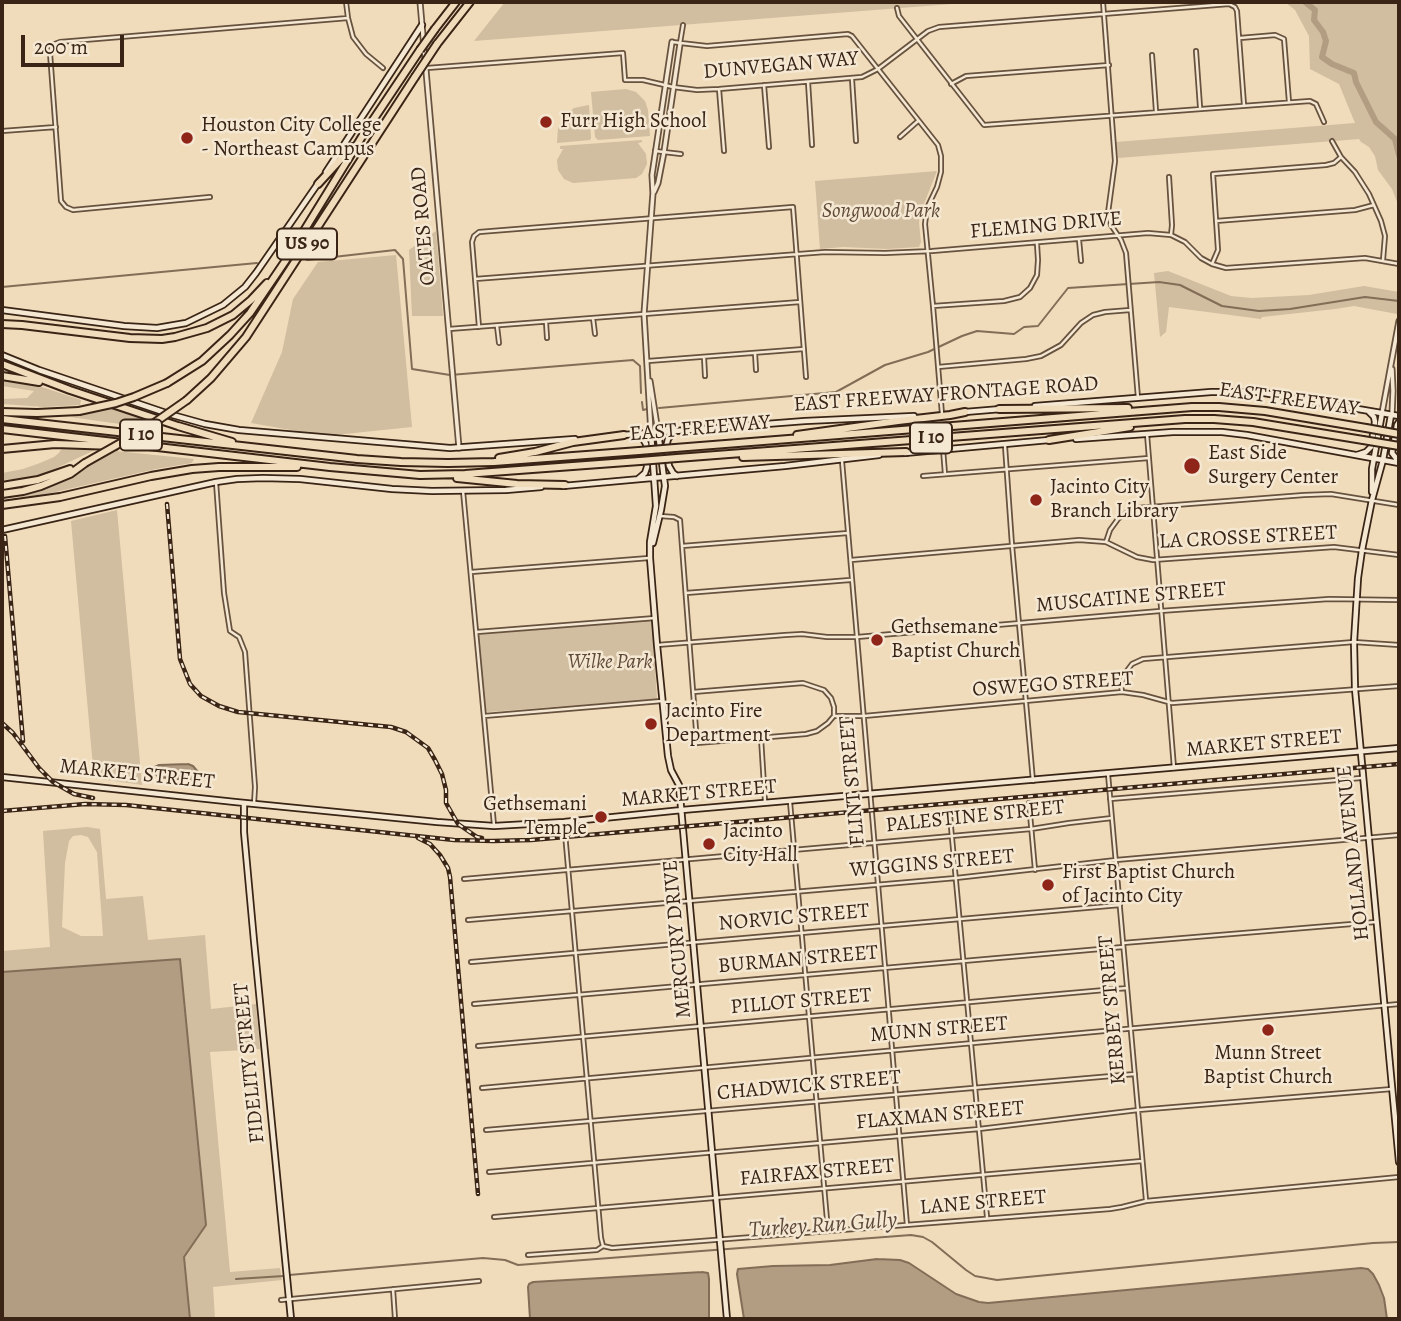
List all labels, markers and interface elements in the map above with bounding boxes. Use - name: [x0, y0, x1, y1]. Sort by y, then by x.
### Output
- scale bar: [24, 21, 128, 65]
- text: 200 m: [34, 33, 88, 61]
- street label: DUNVEGAN WAY: [702, 47, 860, 85]
- place label: Furr High School: [560, 109, 707, 135]
- place label: Houston City College - Northeast Campus: [201, 113, 381, 163]
- marker: Furr High School: [538, 114, 554, 130]
- marker: Houston City College - Northeast Campus: [179, 130, 195, 146]
- street label: OATES ROAD: [406, 166, 442, 286]
- park label: Songwood Park: [822, 199, 940, 225]
- street label: FLEMING DRIVE: [969, 207, 1123, 245]
- road number: US 90: [277, 228, 337, 260]
- street label: EAST FREEWAY FRONTAGE ROAD: [793, 372, 1099, 418]
- street label: EAST FREEWAY: [1217, 378, 1361, 422]
- street label: EAST FREEWAY: [629, 410, 771, 448]
- road number: I 10: [120, 420, 162, 450]
- road number: I 10: [910, 422, 952, 453]
- place label: East Side Surgery Center: [1208, 441, 1338, 491]
- marker: East Side Surgery Center: [1182, 456, 1202, 476]
- place label: Jacinto City Branch Library: [1050, 475, 1178, 525]
- marker: Jacinto City Branch Library: [1028, 492, 1044, 508]
- street label: LA CROSSE STREET: [1158, 521, 1338, 555]
- street label: MUSCATINE STREET: [1035, 577, 1227, 619]
- place label: Gethsemane Baptist Church: [891, 615, 1020, 665]
- marker: Gethsemane Baptist Church: [869, 632, 885, 648]
- park label: Wilke Park: [567, 650, 653, 676]
- street label: OSWEGO STREET: [971, 667, 1135, 703]
- place label: Jacinto Fire Department: [665, 699, 770, 749]
- street label: FLINT STREET: [835, 715, 871, 847]
- marker: Jacinto Fire Department: [643, 716, 659, 732]
- street label: MARKET STREET: [1185, 725, 1343, 763]
- street label: MARKET STREET: [58, 754, 216, 796]
- street label: HOLLAND AVENUE: [1332, 764, 1376, 942]
- street label: MARKET STREET: [620, 775, 778, 813]
- place label: Gethsemani Temple: [483, 792, 587, 842]
- street label: PALESTINE STREET: [884, 795, 1066, 839]
- marker: Gethsemani Temple: [593, 809, 609, 825]
- place label: Jacinto City Hall: [723, 819, 798, 869]
- marker: Jacinto City Hall: [701, 836, 717, 852]
- street label: WIGGINS STREET: [849, 844, 1015, 884]
- street label: MERCURY DRIVE: [659, 859, 697, 1019]
- place label: First Baptist Church of Jacinto City: [1062, 860, 1235, 910]
- marker: First Baptist Church of Jacinto City: [1040, 877, 1056, 893]
- street label: NORVIC STREET: [718, 899, 870, 937]
- street label: KERBEY STREET: [1094, 934, 1132, 1086]
- street label: BURMAN STREET: [717, 940, 879, 980]
- street label: FIDELITY STREET: [229, 981, 271, 1145]
- street label: PILLOT STREET: [729, 983, 873, 1021]
- street label: MUNN STREET: [869, 1011, 1009, 1049]
- marker: Munn Street Baptist Church: [1260, 1022, 1276, 1038]
- place label: Munn Street Baptist Church: [1203, 1041, 1333, 1091]
- street label: CHADWICK STREET: [716, 1065, 902, 1107]
- street label: FLAXMAN STREET: [855, 1096, 1025, 1136]
- street label: FAIRFAX STREET: [739, 1154, 895, 1192]
- street label: LANE STREET: [919, 1185, 1047, 1221]
- water label: Turkey Run Gully: [748, 1207, 898, 1245]

